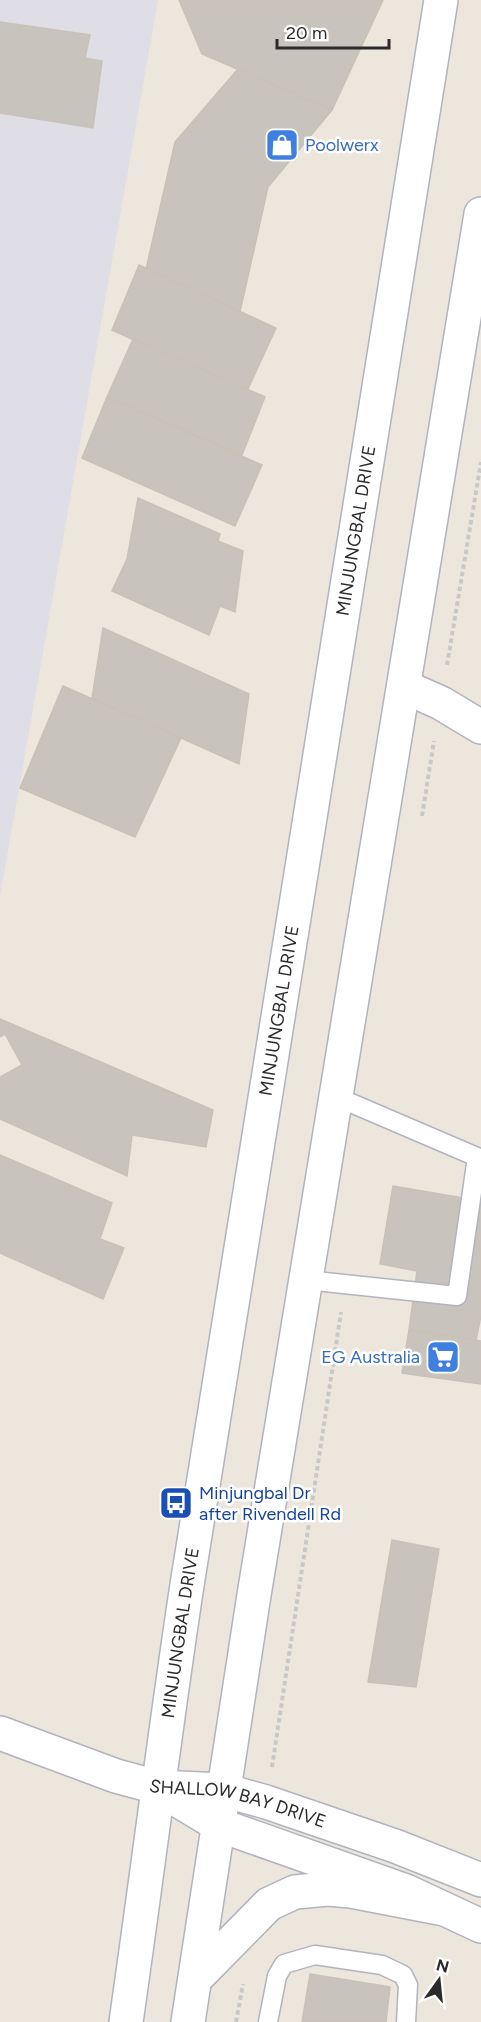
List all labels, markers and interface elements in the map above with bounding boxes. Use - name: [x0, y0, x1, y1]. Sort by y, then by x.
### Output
- scale bar: [277, 12, 390, 50]
- text: 20 m: [286, 22, 327, 44]
- shop icon: Poolwerx: [264, 127, 300, 163]
- place label: Poolwerx: [305, 134, 379, 156]
- street label: MINJUNGBAL DRIVE: [331, 444, 380, 618]
- street label: MINJUNGBAL DRIVE: [255, 924, 304, 1097]
- supermarket icon: EG Australia: [425, 1339, 461, 1375]
- place label: EG Australia: [321, 1346, 420, 1368]
- place label: Minjungbal Dr after Rivendell Rd: [199, 1482, 341, 1525]
- bus stop icon: Minjungbal Dr after Rivendell Rd: [158, 1485, 194, 1521]
- street label: MINJUNGBAL DRIVE: [157, 1546, 204, 1720]
- street label: SHALLOW BAY DRIVE: [147, 1774, 329, 1833]
- north arrow: [409, 1950, 469, 2010]
- text: N: [434, 1955, 451, 1977]

